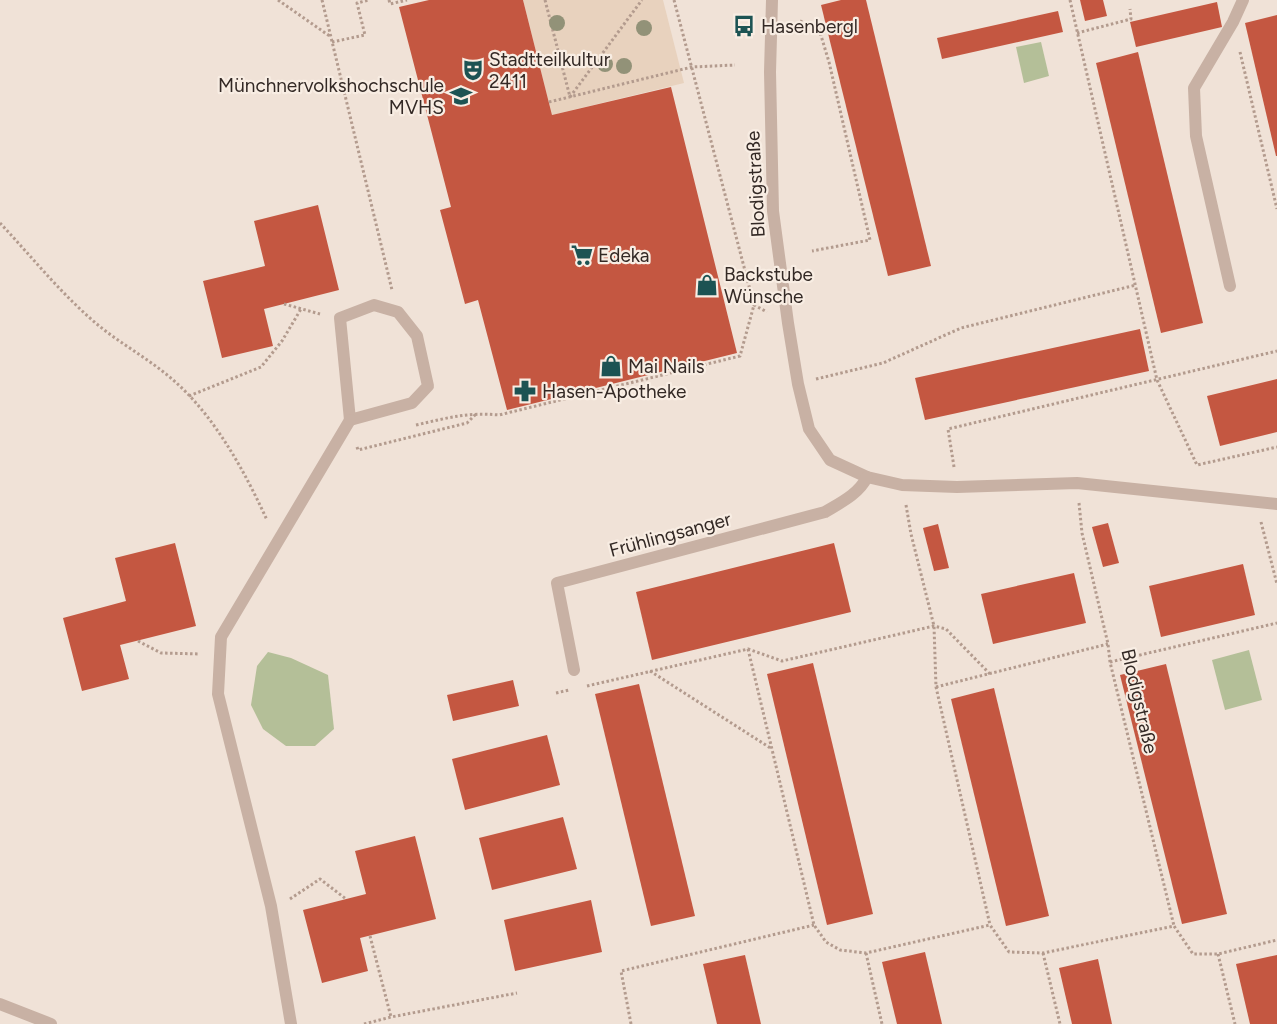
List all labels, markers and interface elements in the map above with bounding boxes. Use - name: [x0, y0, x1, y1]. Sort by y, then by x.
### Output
- bus stop icon: Hasenbergl: [731, 13, 757, 39]
- place label: Hasenbergl: [761, 15, 858, 38]
- place label: Stadtteilkultur 2411: [489, 48, 611, 93]
- theatre icon: Stadtteilkultur 2411: [460, 57, 486, 83]
- place label: Münchnervolkshochschule MVHS: [218, 74, 444, 119]
- school or university icon: Münchnervolkshochschule MVHS: [448, 83, 474, 109]
- street label: Blodigstraße: [741, 130, 770, 238]
- supermarket icon: Edeka: [569, 242, 595, 268]
- place label: Edeka: [598, 244, 649, 267]
- place label: Backstube Wünsche: [724, 263, 813, 308]
- shop icon: Backstube Wünsche: [694, 272, 720, 298]
- shop icon: Mai Nails: [598, 353, 624, 379]
- place label: Mai Nails: [628, 355, 705, 378]
- pharmacy icon: Hasen-Apotheke: [512, 378, 538, 404]
- place label: Hasen-Apotheke: [542, 380, 686, 403]
- street label: Frühlingsanger: [607, 507, 734, 562]
- street label: Blodigstraße: [1116, 647, 1163, 756]

